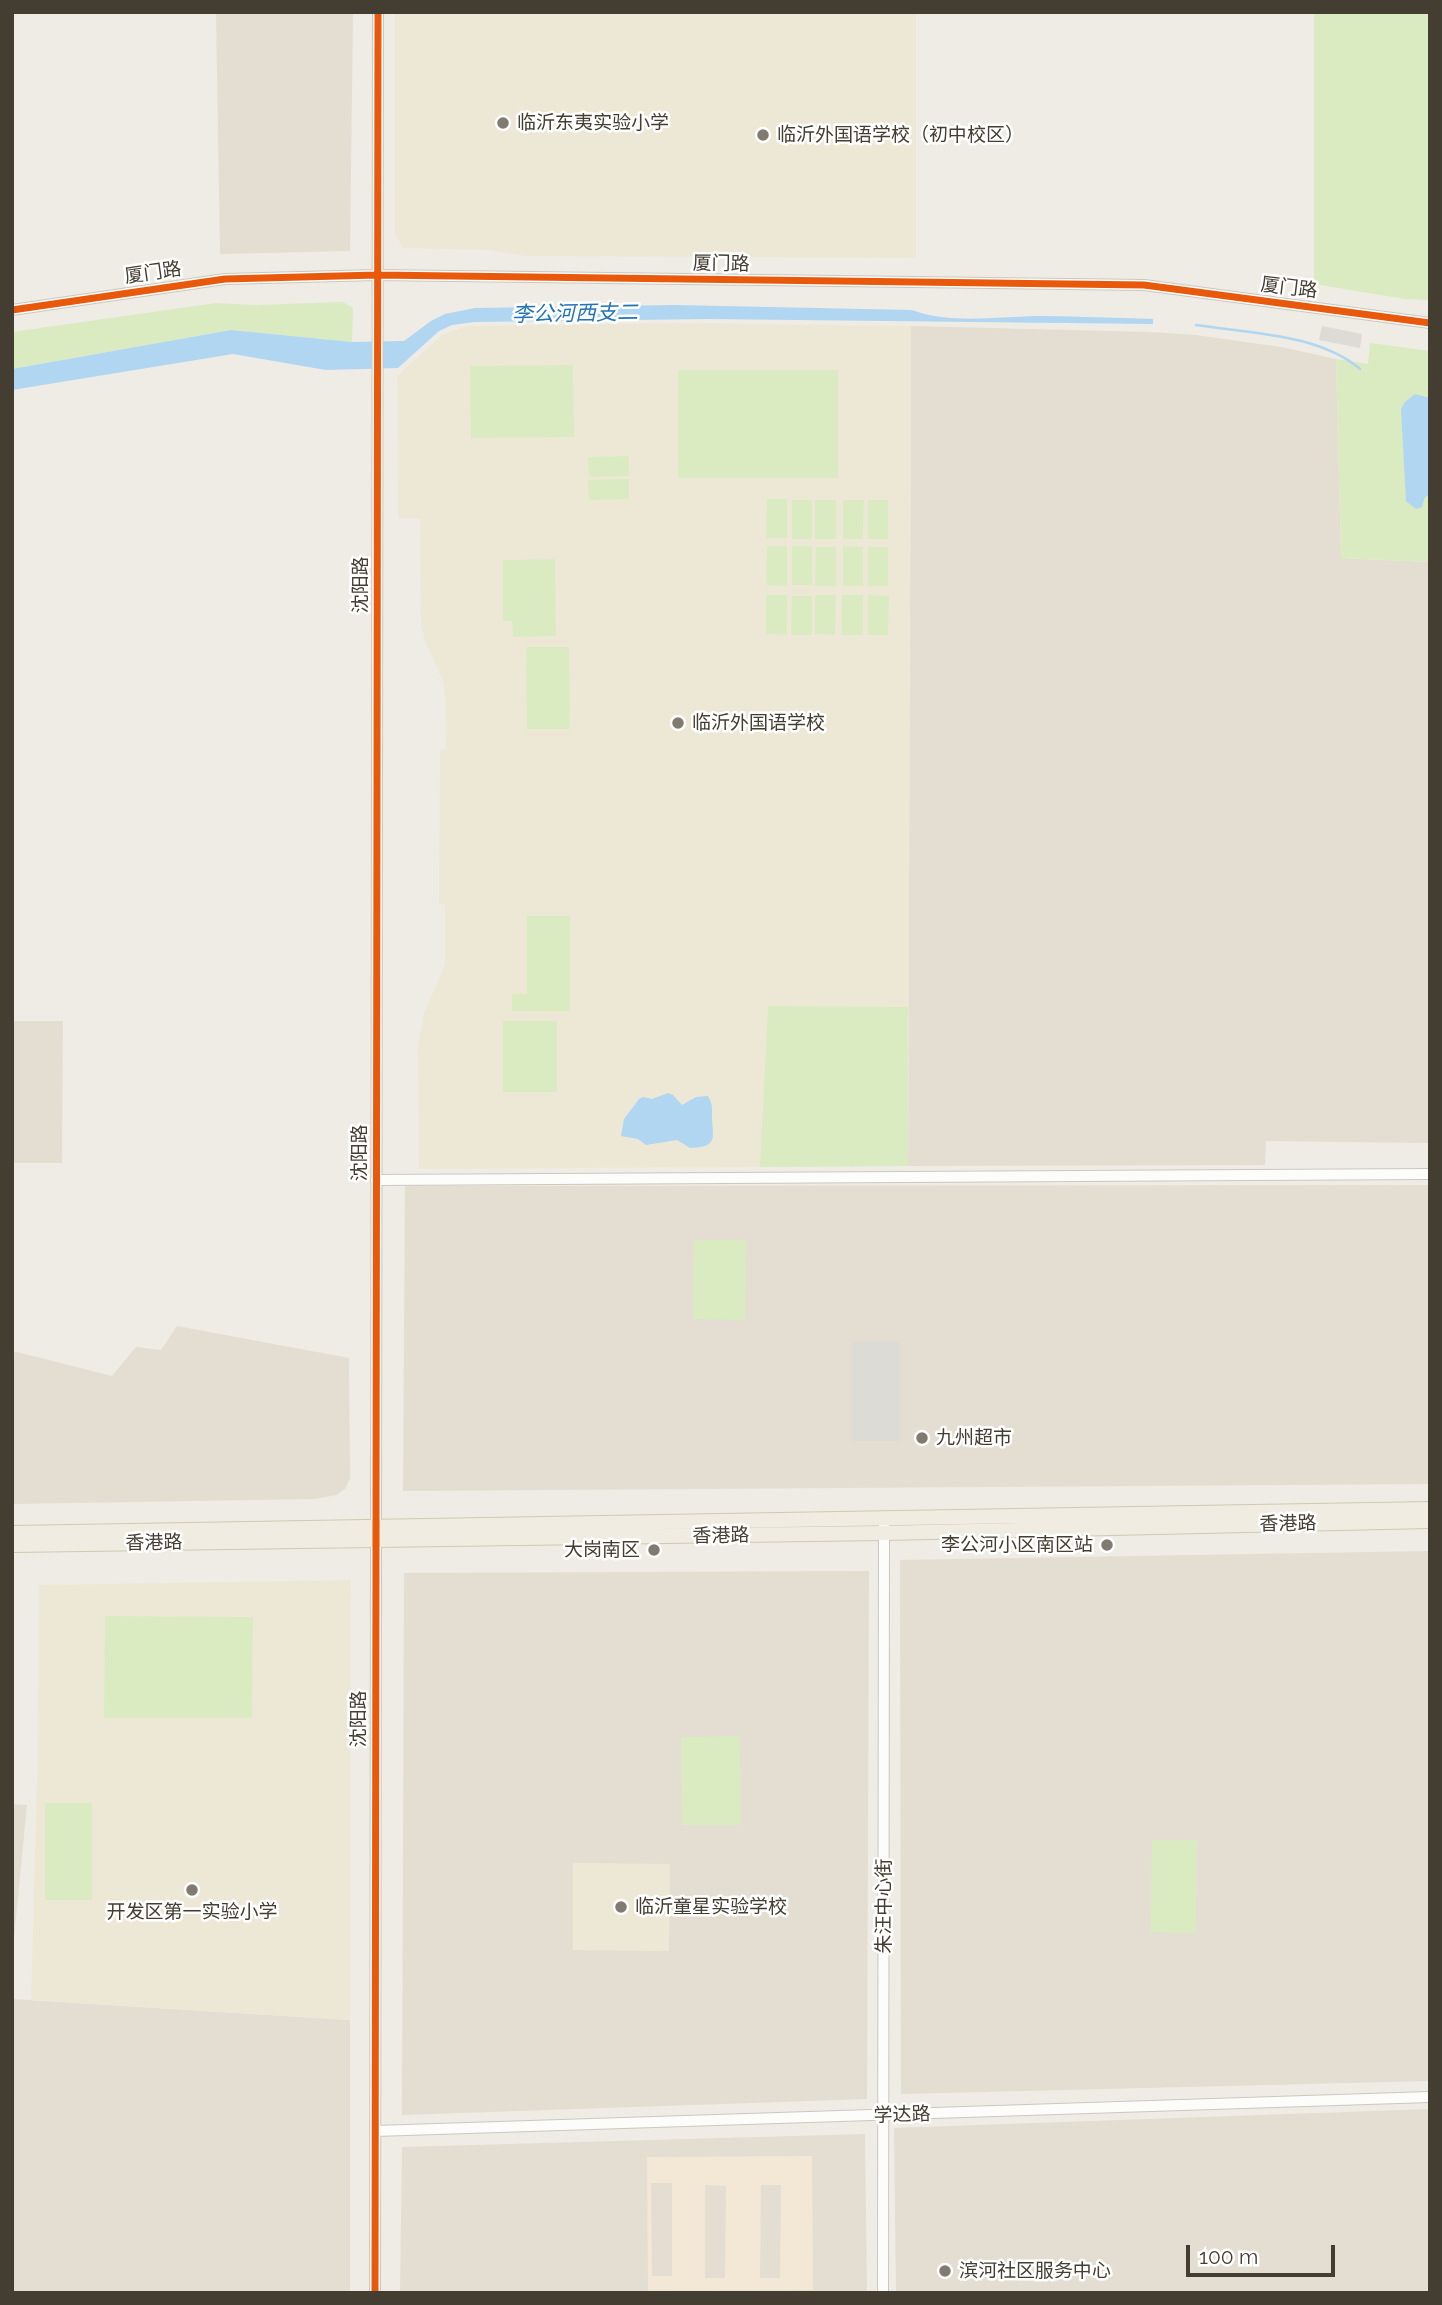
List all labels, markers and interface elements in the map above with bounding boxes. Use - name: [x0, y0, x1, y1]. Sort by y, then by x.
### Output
- place label: 临沂东夷实验小学: [517, 112, 669, 134]
- marker: 临沂东夷实验小学: [495, 115, 511, 131]
- place label: 临沂外国语学校（初中校区）: [777, 124, 1024, 146]
- marker: 临沂外国语学校（初中校区）: [755, 127, 771, 143]
- street label: 厦门路: [692, 252, 750, 276]
- street label: 厦门路: [123, 258, 183, 288]
- street label: 厦门路: [1259, 273, 1319, 303]
- water label: 李公河西支二: [512, 300, 638, 328]
- street label: 沈阳路: [350, 557, 372, 613]
- place label: 临沂外国语学校: [692, 712, 825, 734]
- marker: 临沂外国语学校: [670, 715, 686, 731]
- street label: 沈阳路: [349, 1125, 371, 1181]
- place label: 九州超市: [936, 1427, 1012, 1449]
- marker: 九州超市: [914, 1430, 930, 1446]
- street label: 香港路: [1259, 1512, 1317, 1536]
- street label: 香港路: [692, 1524, 750, 1548]
- street label: 香港路: [125, 1531, 183, 1555]
- place label: 李公河小区南区站: [941, 1534, 1093, 1556]
- marker: 李公河小区南区站: [1099, 1537, 1115, 1553]
- place label: 大岗南区: [564, 1539, 640, 1561]
- marker: 大岗南区: [646, 1542, 662, 1558]
- street label: 沈阳路: [348, 1691, 370, 1747]
- street label: 朱汪中心街: [873, 1859, 895, 1953]
- marker: 开发区第一实验小学: [184, 1882, 200, 1898]
- place label: 临沂童星实验学校: [635, 1896, 787, 1918]
- marker: 临沂童星实验学校: [613, 1899, 629, 1915]
- place label: 开发区第一实验小学: [107, 1901, 277, 1923]
- street label: 学达路: [873, 2103, 931, 2127]
- scale bar: [1190, 2232, 1339, 2276]
- text: 100 m: [1199, 2244, 1258, 2269]
- place label: 滨河社区服务中心: [959, 2260, 1111, 2282]
- marker: 滨河社区服务中心: [937, 2263, 953, 2279]

